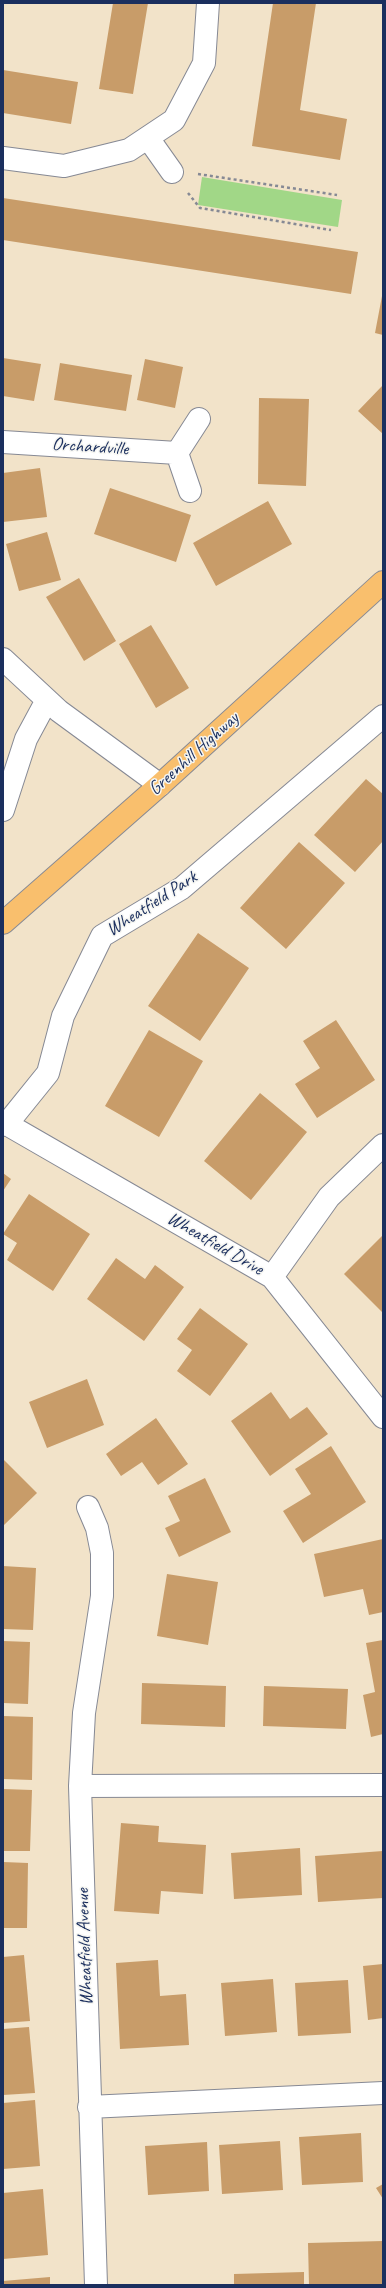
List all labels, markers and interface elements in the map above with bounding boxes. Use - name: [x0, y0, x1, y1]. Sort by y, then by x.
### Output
- street label: Orchardville: [51, 433, 129, 461]
- street label: Greenhill Highway: [144, 707, 244, 801]
- street label: Wheatfield Park: [102, 866, 202, 942]
- street label: Wheatfield Drive: [163, 1207, 267, 1281]
- street label: Wheatfield Avenue: [72, 1888, 98, 2006]

